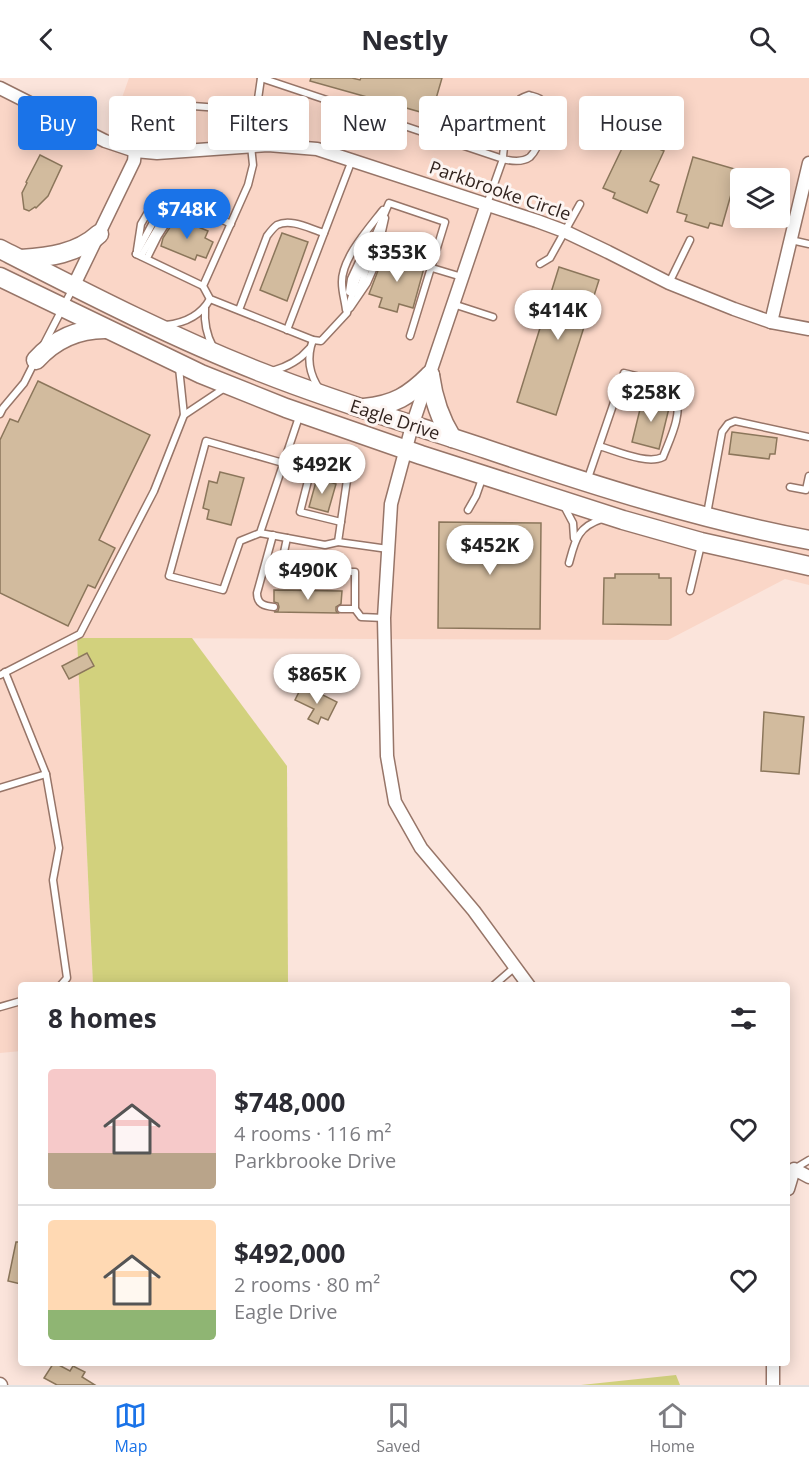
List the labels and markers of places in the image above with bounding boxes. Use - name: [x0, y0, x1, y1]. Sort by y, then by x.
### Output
- pin: $748K: [145, 189, 229, 240]
- pin: $353K: [355, 232, 439, 283]
- pin: $414K: [516, 290, 600, 341]
- pin: $258K: [609, 372, 693, 423]
- pin: $492K: [280, 444, 364, 495]
- pin: $452K: [448, 525, 532, 576]
- pin: $490K: [266, 550, 350, 601]
- pin: $865K: [275, 654, 359, 705]

